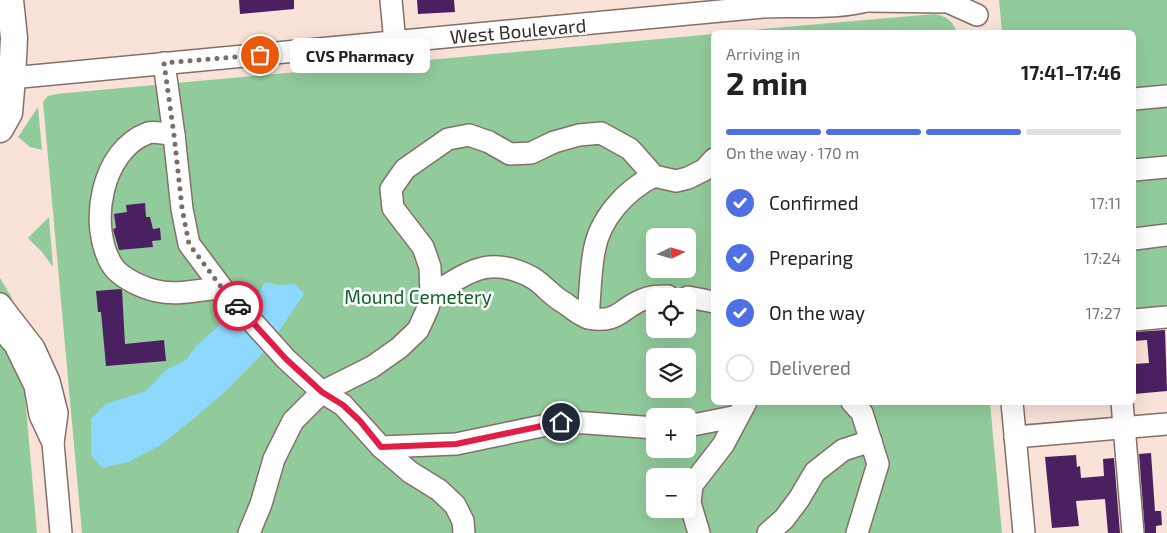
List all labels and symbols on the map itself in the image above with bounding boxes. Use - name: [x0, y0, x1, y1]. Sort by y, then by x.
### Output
- street label: West Boulevard: [449, 13, 587, 48]
- pin: [239, 34, 281, 76]
- callout: CVS Pharmacy: [290, 38, 430, 72]
- north arrow: [646, 228, 696, 278]
- courier: [213, 281, 263, 331]
- park label: Mound Cemetery: [344, 285, 492, 308]
- pin: [540, 401, 582, 443]

